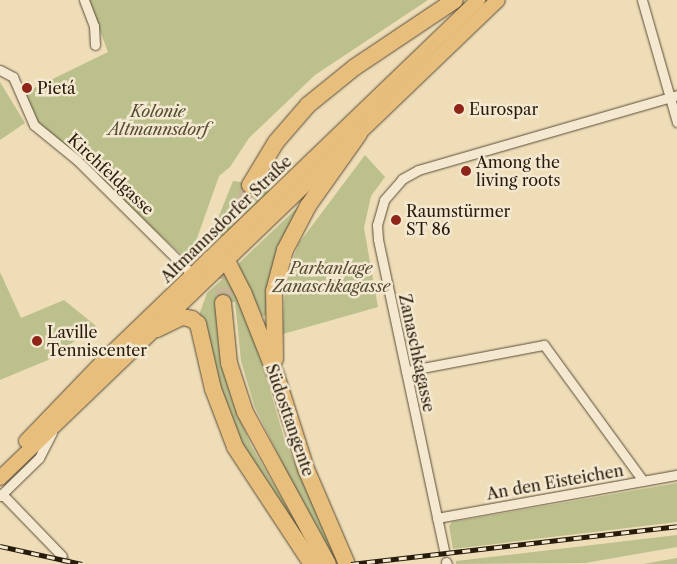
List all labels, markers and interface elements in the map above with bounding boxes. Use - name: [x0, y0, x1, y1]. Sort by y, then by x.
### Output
- place label: Pietá: [37, 78, 75, 98]
- marker: Pietá: [21, 82, 33, 94]
- place label: Eurospar: [469, 99, 538, 119]
- park label: Kolonie Altmannsdorf: [108, 101, 208, 139]
- marker: Eurospar: [453, 103, 465, 115]
- street label: Kirchfeldgasse: [64, 129, 158, 219]
- street label: Altmannsdorfer Straße: [156, 151, 296, 287]
- place label: Among the living roots: [476, 152, 560, 190]
- marker: Among the living roots: [460, 165, 472, 177]
- place label: Raumstürmer ST 86: [406, 201, 510, 239]
- marker: Raumstürmer ST 86: [390, 214, 402, 226]
- park label: Parkanlage Zanaschkagasse: [272, 258, 390, 296]
- street label: Zanaschkagasse: [395, 292, 439, 414]
- place label: Laville Tenniscenter: [47, 322, 147, 360]
- marker: Laville Tenniscenter: [31, 335, 43, 347]
- street label: Südosttangente: [262, 361, 318, 479]
- street label: An den Eisteichen: [485, 460, 625, 504]

